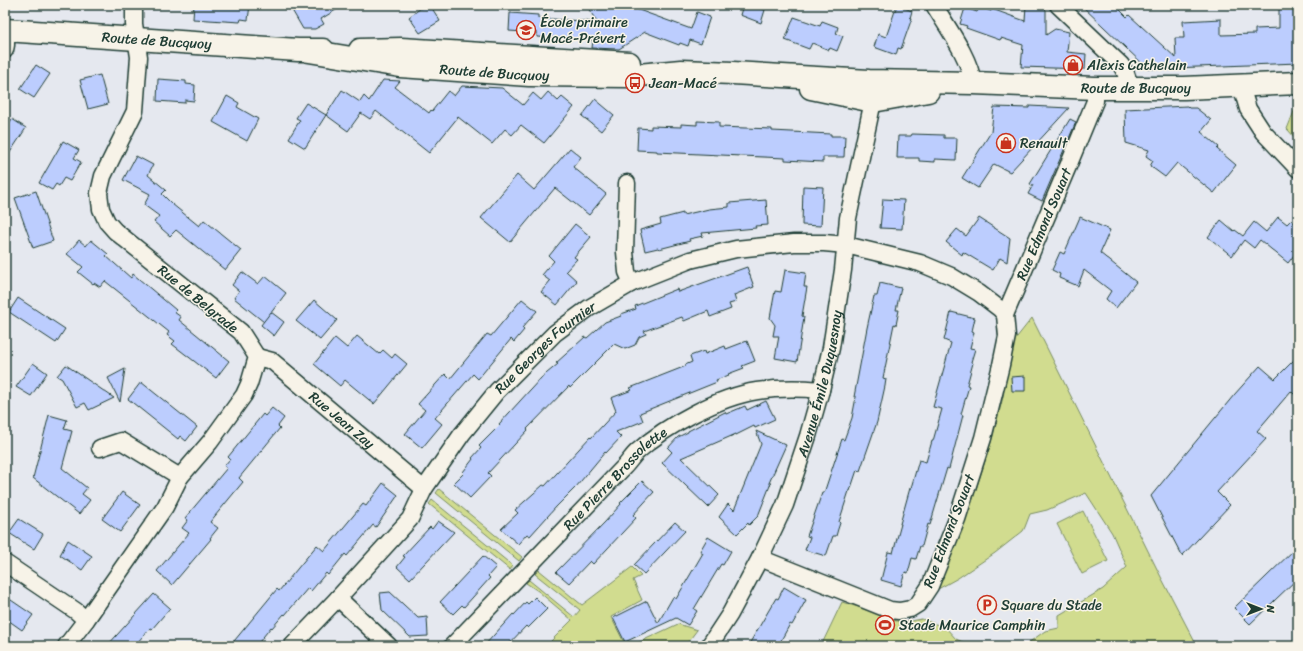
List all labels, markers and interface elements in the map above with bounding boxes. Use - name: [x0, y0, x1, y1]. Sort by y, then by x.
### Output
- place label: École primaire Macé-Prévert: [540, 10, 628, 51]
- school or university icon: École primaire Macé-Prévert: [515, 19, 537, 41]
- street label: Route de Bucquoy: [101, 24, 213, 57]
- place label: Alexis Cathelain: [1086, 53, 1187, 78]
- shop icon: Alexis Cathelain: [1062, 54, 1084, 76]
- street label: Route de Bucquoy: [439, 56, 550, 88]
- place label: Jean-Macé: [648, 71, 717, 96]
- bus stop icon: Jean-Macé: [624, 72, 646, 94]
- street label: Route de Bucquoy: [1080, 75, 1192, 101]
- place label: Renault: [1020, 131, 1069, 156]
- shop icon: Renault: [995, 132, 1017, 154]
- street label: Rue Edmond Souart: [1009, 162, 1079, 284]
- street label: Rue de Belgrade: [152, 258, 244, 340]
- street label: Rue Georges Fournier: [488, 293, 602, 400]
- street label: Avenue Émile Duquesnoy: [789, 308, 849, 461]
- street label: Rue Jean Zay: [303, 385, 381, 456]
- street label: Rue Pierre Brossolette: [557, 420, 672, 536]
- street label: Rue Edmond Souart: [916, 469, 983, 592]
- north arrow: [1241, 589, 1281, 629]
- place label: Square du Stade: [1001, 593, 1102, 618]
- parking icon: Square du Stade: [976, 594, 998, 616]
- text: N: [1261, 604, 1280, 613]
- place label: Stade Maurice Camphin: [899, 613, 1046, 638]
- sports icon: Stade Maurice Camphin: [874, 614, 896, 636]

